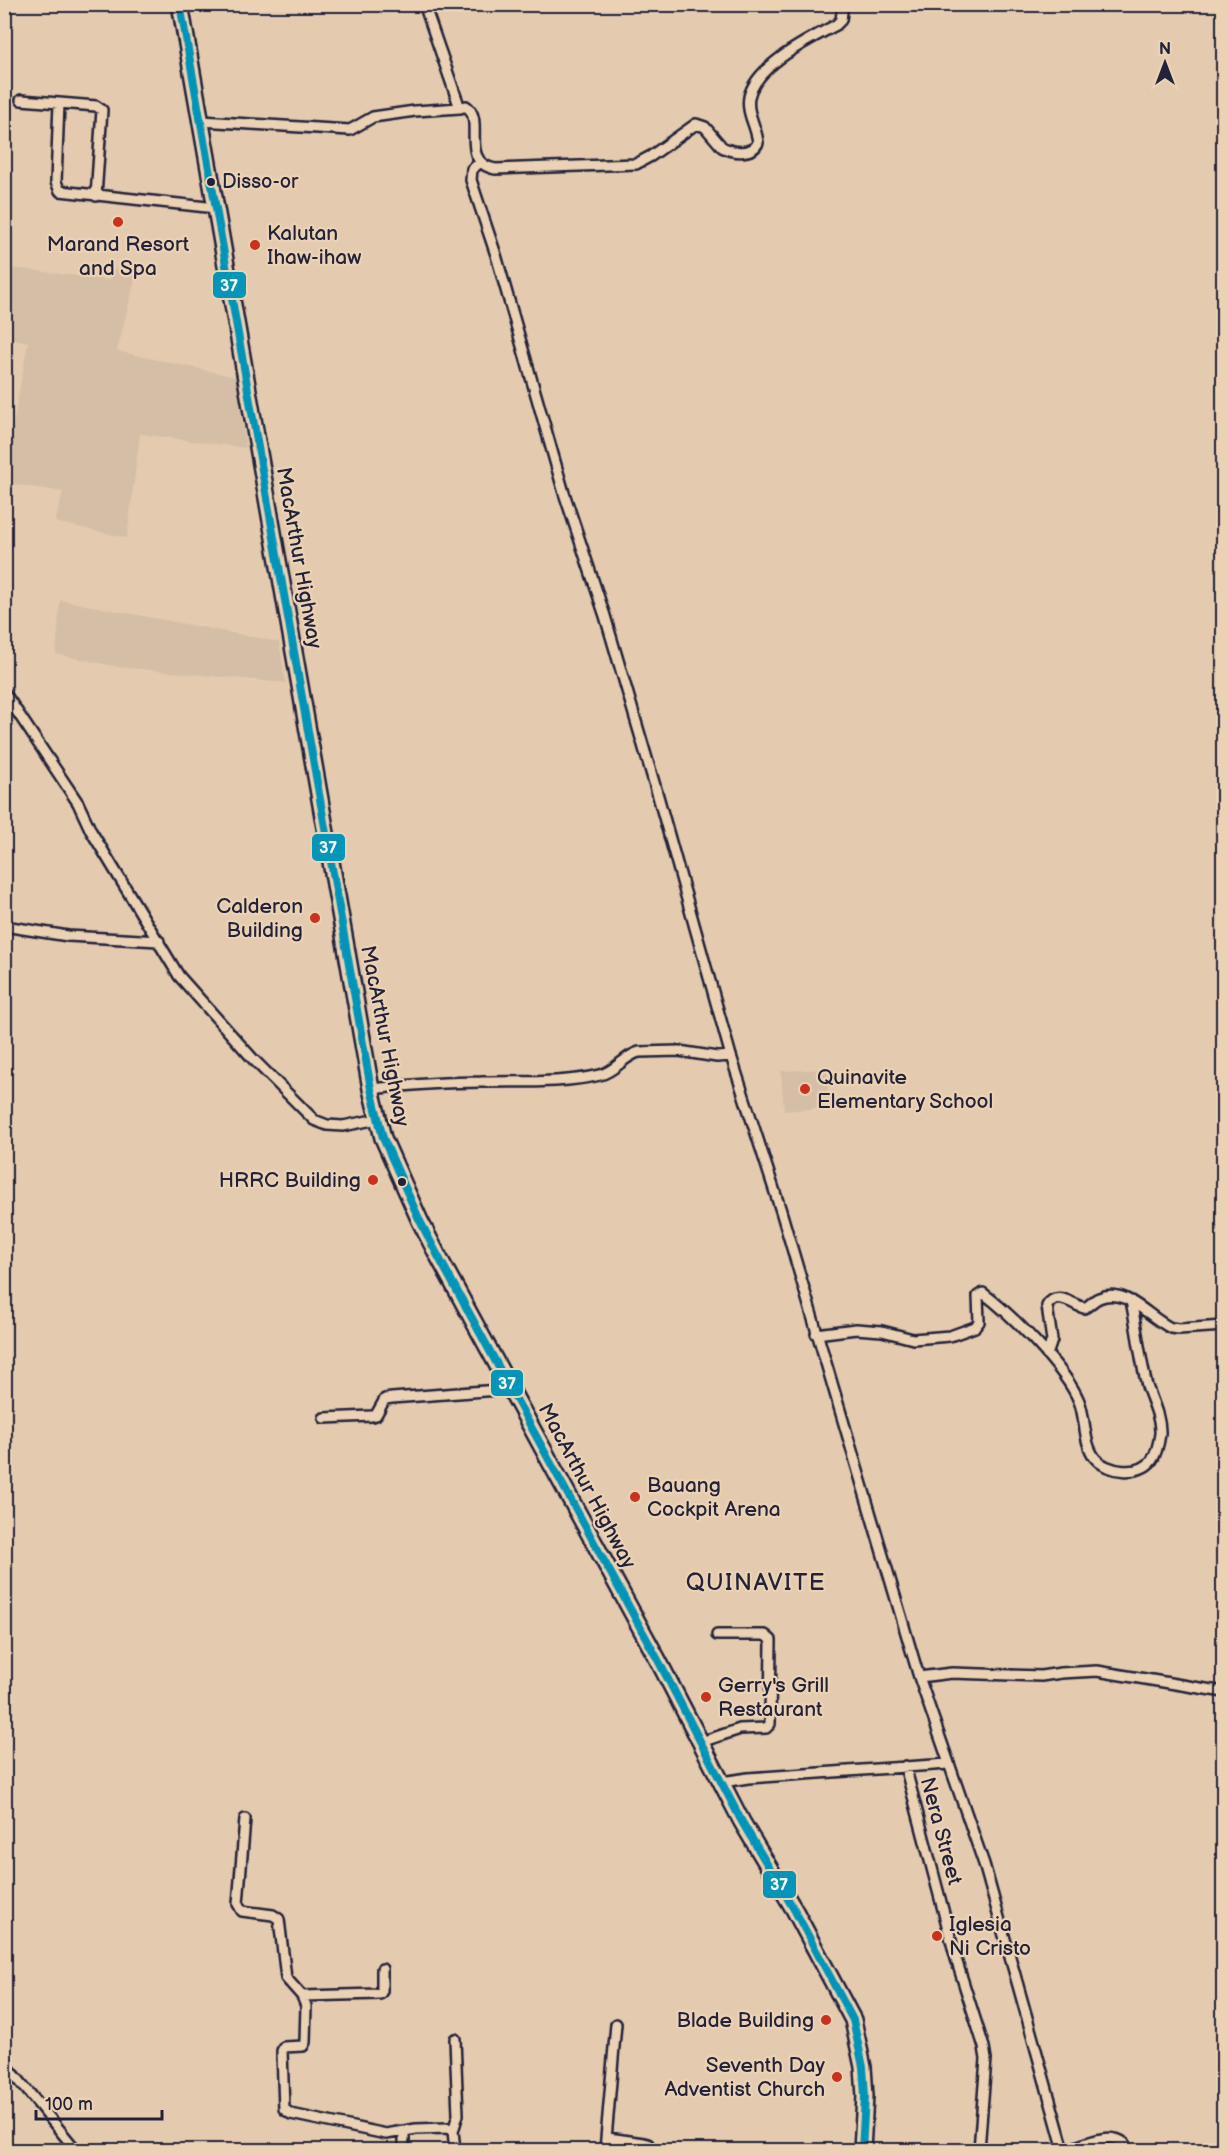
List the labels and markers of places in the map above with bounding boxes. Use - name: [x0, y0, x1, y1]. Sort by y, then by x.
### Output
- place label: Disso-or: [222, 170, 299, 194]
- marker: Disso-or: [205, 176, 217, 188]
- marker: Marand Resort and Spa: [111, 215, 125, 229]
- place label: Kalutan Ihaw-ihaw: [267, 221, 361, 270]
- place label: Marand Resort and Spa: [47, 232, 190, 281]
- marker: Kalutan Ihaw-ihaw: [248, 238, 262, 252]
- place label: Calderon Building: [216, 894, 303, 943]
- marker: Calderon Building: [308, 911, 322, 925]
- place label: Quinavite Elementary School: [817, 1065, 993, 1114]
- marker: Quinavite Elementary School: [798, 1082, 812, 1096]
- place label: HRRC Building: [219, 1168, 361, 1193]
- marker: HRRC Building: [366, 1173, 380, 1187]
- unlabelled marker: [396, 1176, 408, 1188]
- place label: Bauang Cockpit Arena: [647, 1473, 781, 1522]
- marker: Bauang Cockpit Arena: [628, 1490, 642, 1504]
- place label: Gerry's Grill Restaurant: [718, 1673, 829, 1722]
- marker: Gerry's Grill Restaurant: [699, 1690, 713, 1704]
- place label: Iglesia Ni Cristo: [949, 1912, 1031, 1961]
- marker: Iglesia Ni Cristo: [930, 1929, 944, 1943]
- place label: Blade Building: [677, 2008, 814, 2033]
- marker: Blade Building: [819, 2013, 833, 2027]
- place label: Seventh Day Adventist Church: [664, 2053, 826, 2102]
- marker: Seventh Day Adventist Church: [830, 2070, 844, 2084]

